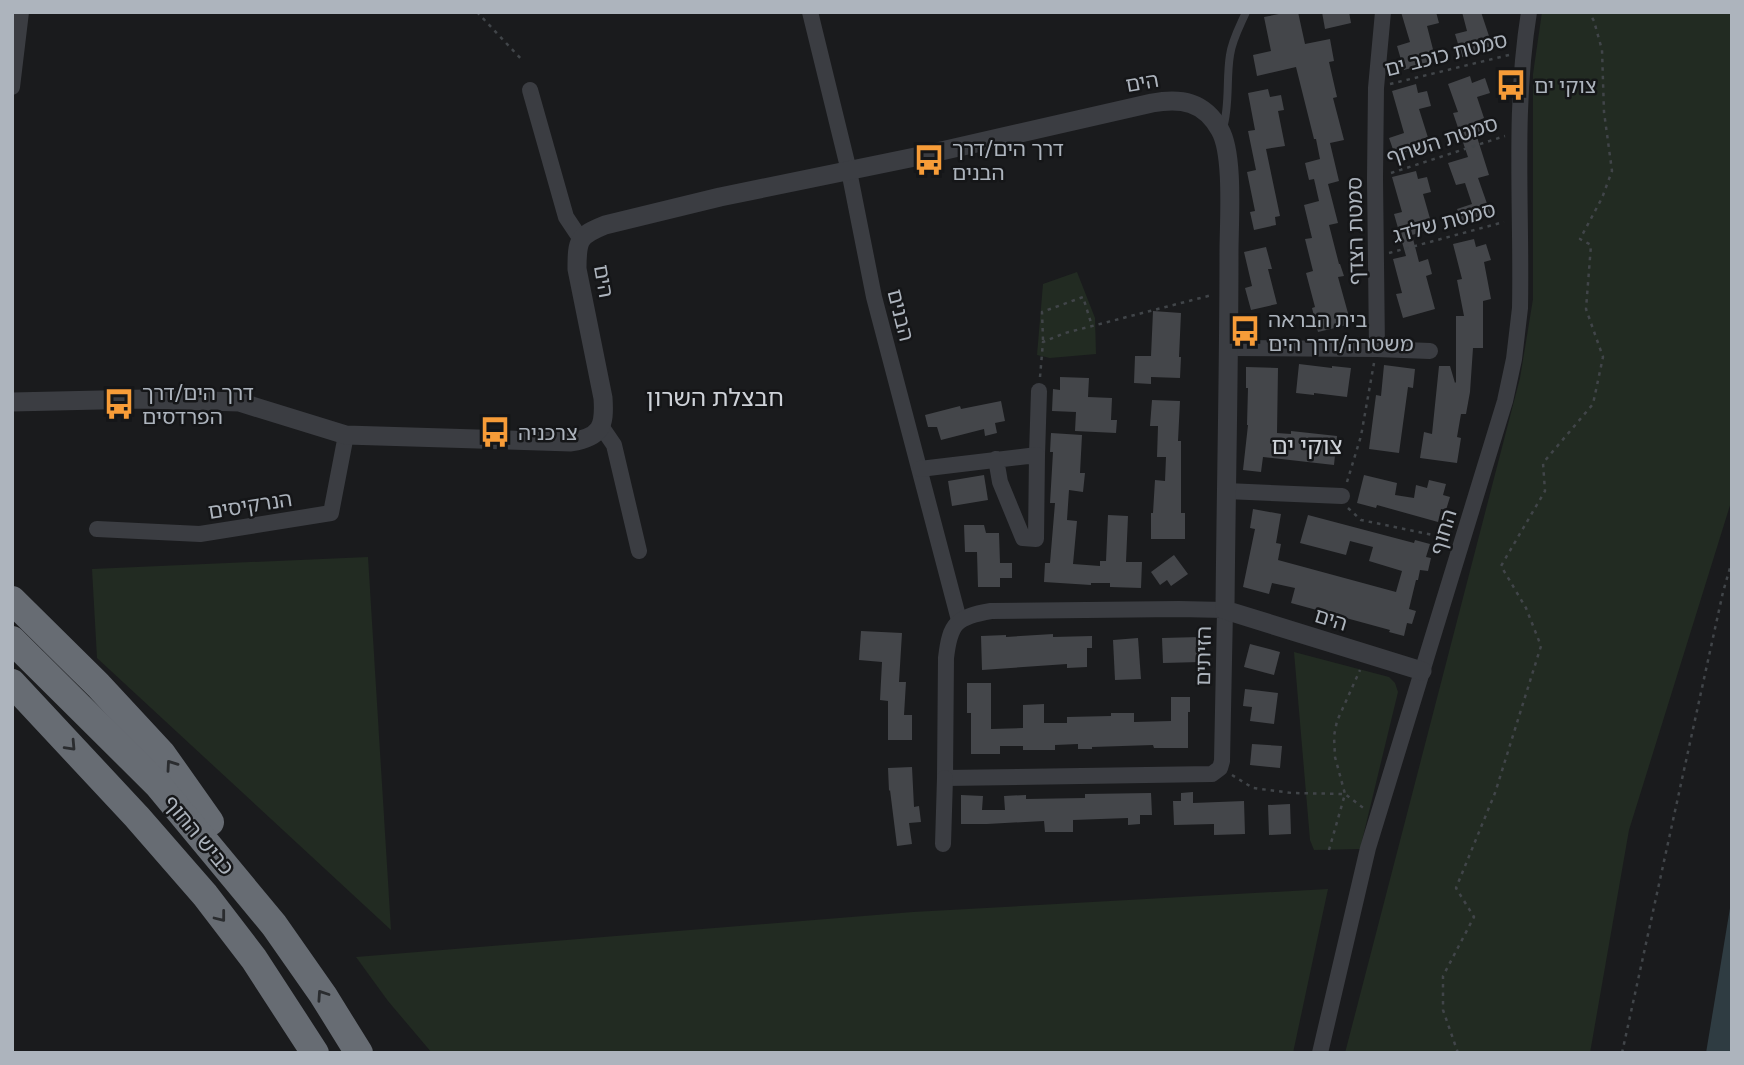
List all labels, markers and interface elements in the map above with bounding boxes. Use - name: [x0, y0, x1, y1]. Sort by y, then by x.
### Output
- street label: סמטת כוכב ים: [1382, 27, 1510, 81]
- street label: הים: [1124, 67, 1160, 97]
- bus stop icon: צוקי ים: [1494, 68, 1528, 102]
- place label: צוקי ים: [1534, 73, 1596, 98]
- street label: סמטת השחף: [1383, 110, 1501, 170]
- place label: דרך הים/דרך הבנים: [952, 136, 1064, 185]
- bus stop icon: דרך הים/דרך הבנים: [912, 143, 946, 177]
- street label: סמטת הצדף: [1342, 177, 1368, 285]
- street label: סמטת שלדג: [1390, 196, 1498, 248]
- street label: הים: [589, 263, 619, 299]
- street label: הבנים: [882, 286, 920, 344]
- place label: בית הבראה משטרה/דרך הים: [1268, 307, 1414, 356]
- bus stop icon: בית הבראה משטרה/דרך הים: [1228, 314, 1262, 348]
- place label: דרך הים/דרך הפרדסים: [142, 380, 254, 429]
- district label: חבצלת השרון: [646, 383, 784, 412]
- bus stop icon: דרך הים/דרך הפרדסים: [102, 387, 136, 421]
- bus stop icon: צרכניה: [478, 415, 512, 449]
- place label: צרכניה: [518, 420, 578, 445]
- district label: צוקי ים: [1271, 431, 1343, 460]
- street label: הנרקיסים: [206, 486, 294, 524]
- street label: החוף: [1424, 506, 1462, 558]
- street label: הים: [1312, 602, 1350, 636]
- street label: הזיתים: [1190, 626, 1216, 686]
- one-way arrow: [63, 738, 75, 751]
- one-way arrow: [166, 760, 179, 773]
- street label: כביש החוף: [159, 790, 239, 880]
- one-way arrow: [213, 909, 226, 922]
- one-way arrow: [318, 990, 331, 1003]

